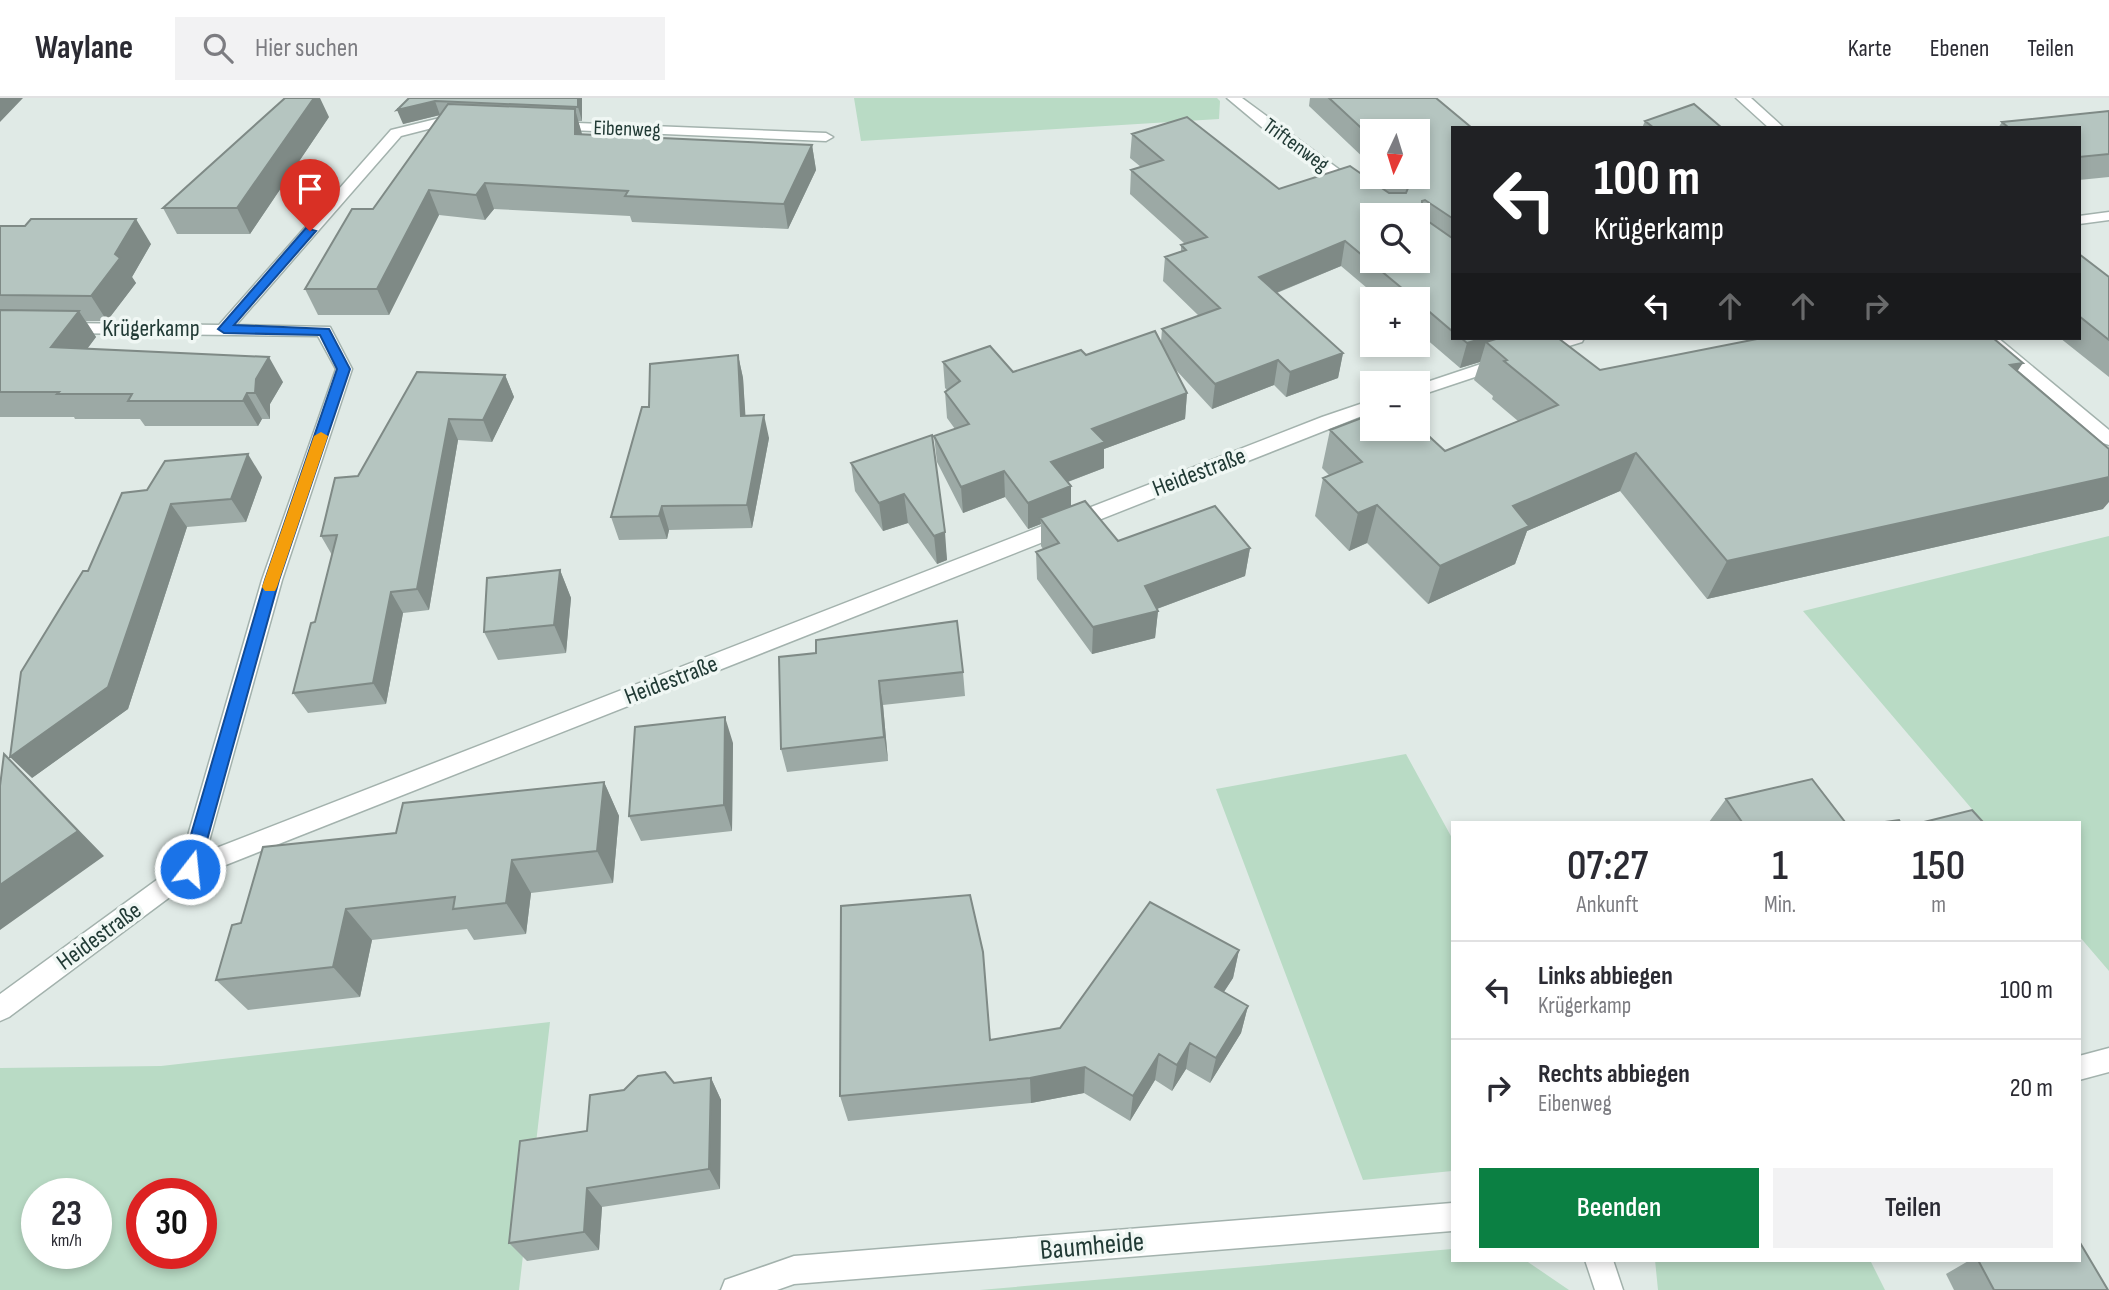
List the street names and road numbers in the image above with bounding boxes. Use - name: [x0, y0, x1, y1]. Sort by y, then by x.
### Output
- street label: Triftenweg: [1258, 113, 1334, 177]
- street label: Eibenweg: [593, 115, 661, 143]
- street label: Krügerkamp: [102, 314, 200, 343]
- street label: Heidestraße: [1148, 441, 1250, 503]
- street label: Heidestraße: [620, 649, 722, 711]
- street label: Heidestraße: [51, 896, 147, 976]
- street label: Baumheide: [1039, 1225, 1145, 1267]

